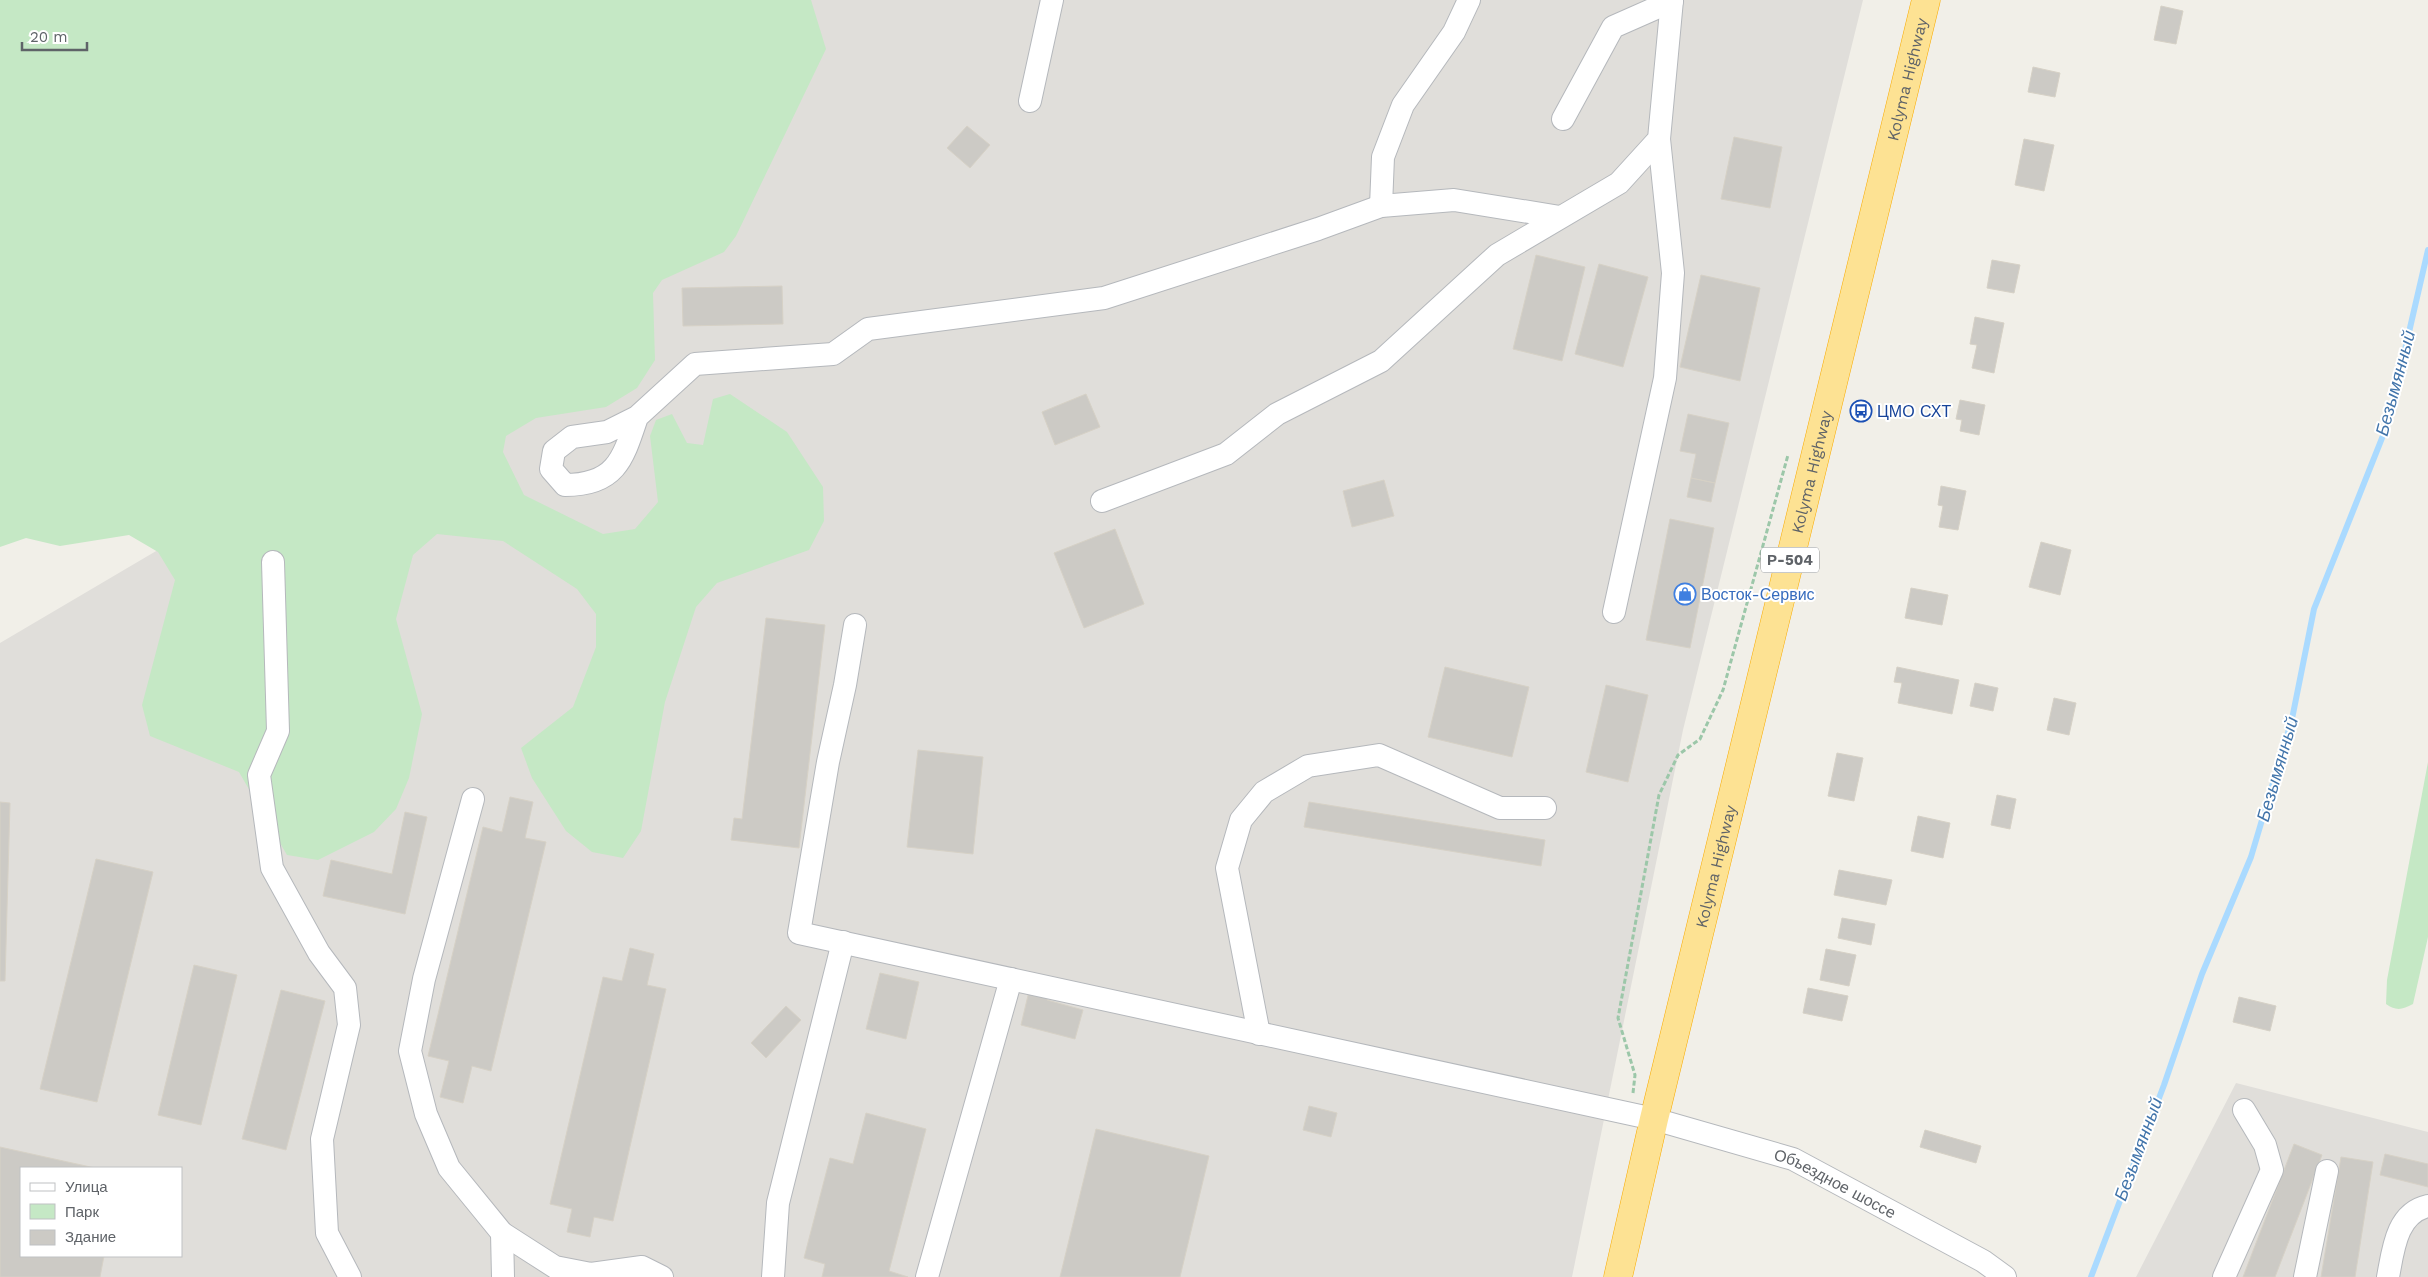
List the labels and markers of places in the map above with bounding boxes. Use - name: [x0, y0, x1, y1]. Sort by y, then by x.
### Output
- bus stop icon: ЦМО СХТ: [1849, 399, 1873, 423]
- place label: ЦМО СХТ: [1877, 402, 1951, 421]
- shop icon: Восток-Сервис: [1673, 582, 1697, 606]
- place label: Восток-Сервис: [1701, 585, 1815, 604]

